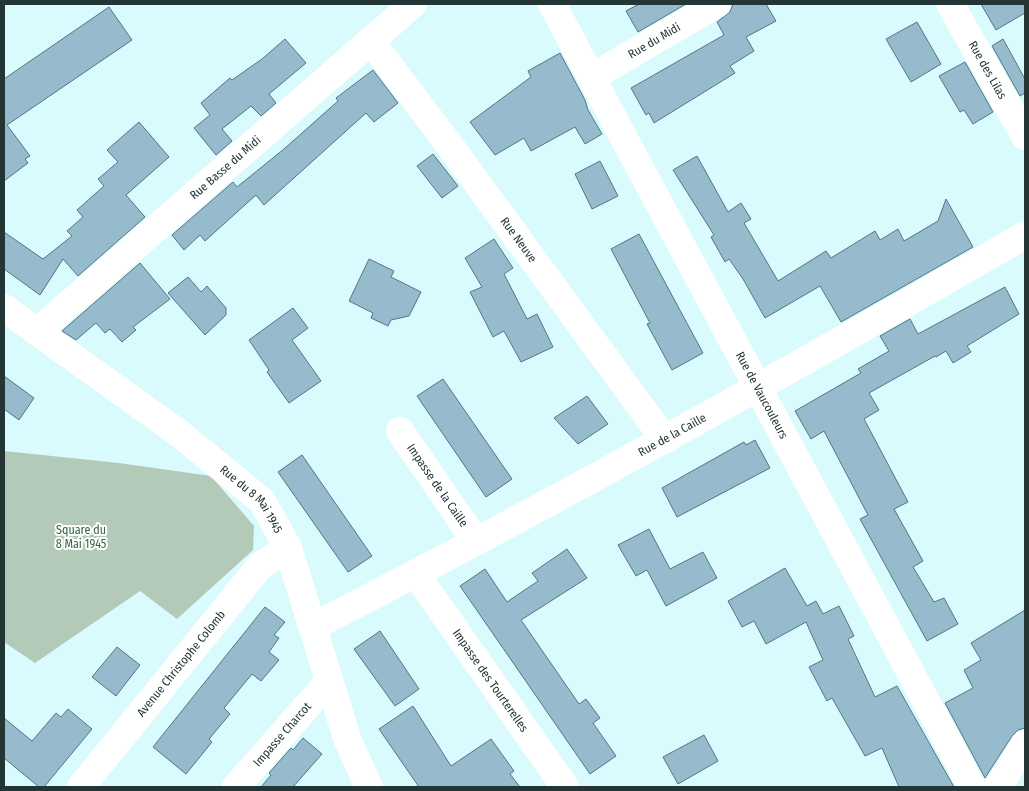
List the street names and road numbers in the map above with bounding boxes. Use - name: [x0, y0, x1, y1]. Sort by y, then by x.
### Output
- street label: Rue du Midi: [626, 20, 683, 61]
- street label: Rue des Lilas: [966, 39, 1010, 101]
- street label: Rue Basse du Midi: [187, 133, 264, 202]
- street label: Rue Neuve: [498, 215, 540, 265]
- street label: Rue de Vaucouleurs: [733, 349, 791, 441]
- street label: Rue de la Caille: [636, 410, 709, 459]
- street label: Impasse de la Caille: [404, 441, 471, 530]
- street label: Rue du 8 Mai 1945: [217, 462, 286, 536]
- street label: Avenue Christophe Colomb: [134, 608, 228, 719]
- street label: Impasse des Tourterelles: [450, 626, 531, 735]
- street label: Impasse Charcot: [250, 699, 314, 769]

